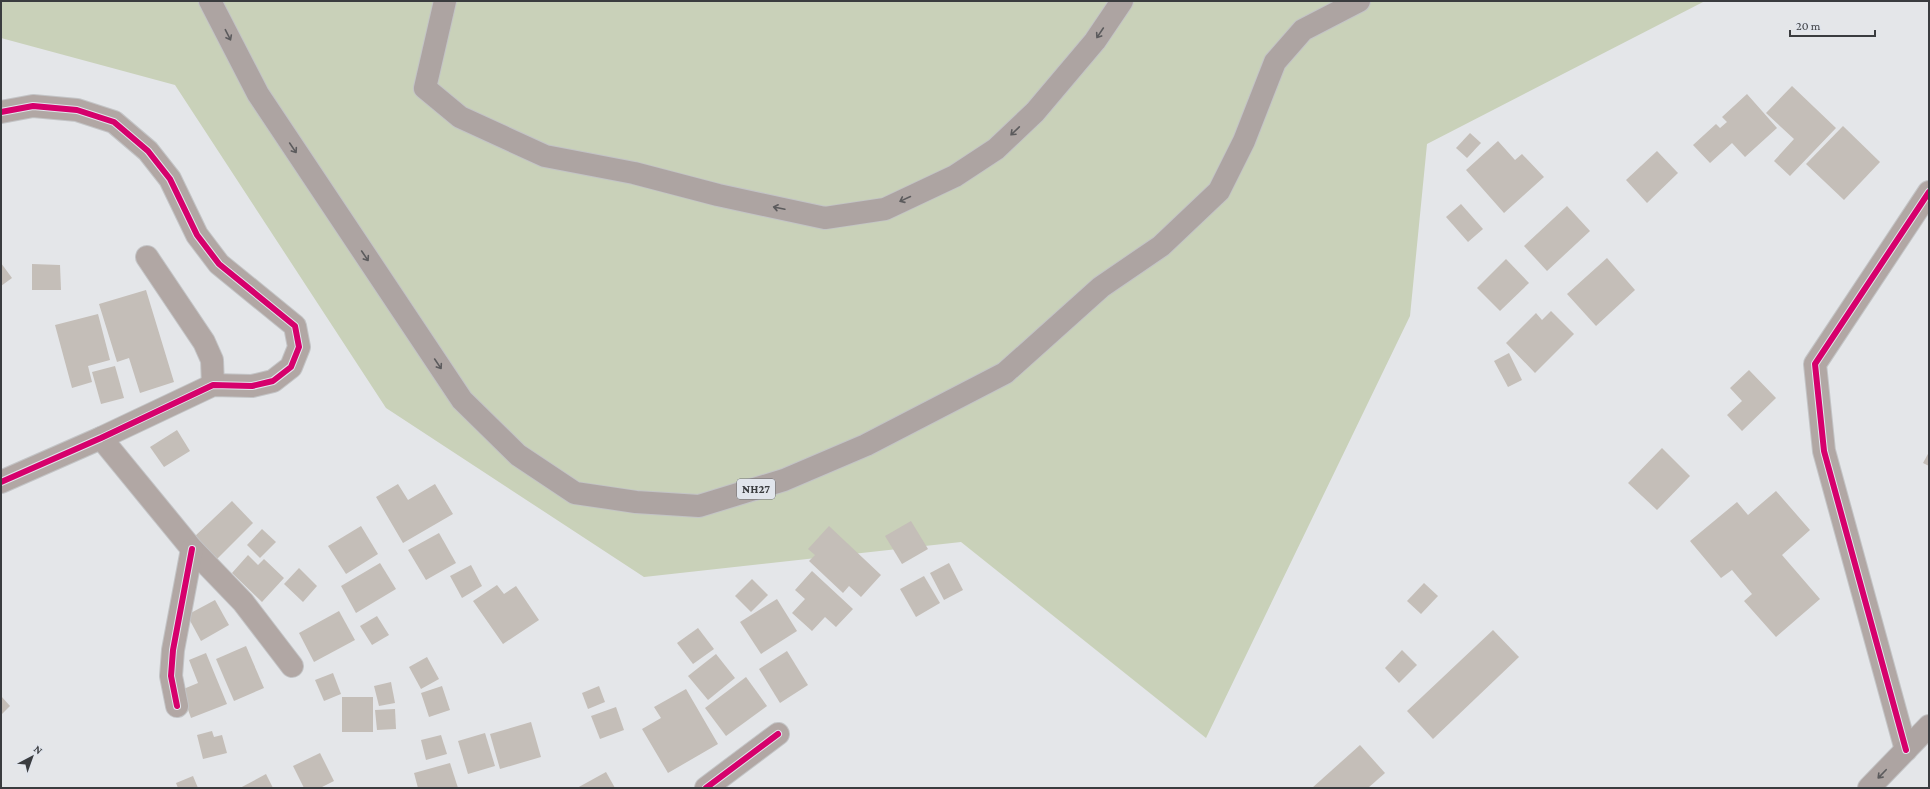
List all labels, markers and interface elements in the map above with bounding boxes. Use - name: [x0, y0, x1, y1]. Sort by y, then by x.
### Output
- scale bar: [1790, 12, 1875, 38]
- text: 20 m: [1796, 19, 1821, 33]
- one-way arrow: [1096, 27, 1104, 38]
- one-way arrow: [225, 29, 232, 41]
- one-way arrow: [1010, 126, 1020, 136]
- one-way arrow: [290, 142, 298, 154]
- one-way arrow: [900, 196, 912, 203]
- one-way arrow: [773, 204, 786, 212]
- one-way arrow: [361, 250, 369, 261]
- one-way arrow: [434, 358, 442, 369]
- road number: NH27: [737, 479, 775, 499]
- north arrow: [12, 737, 52, 777]
- text: N: [32, 742, 46, 757]
- one-way arrow: [1877, 769, 1887, 779]

